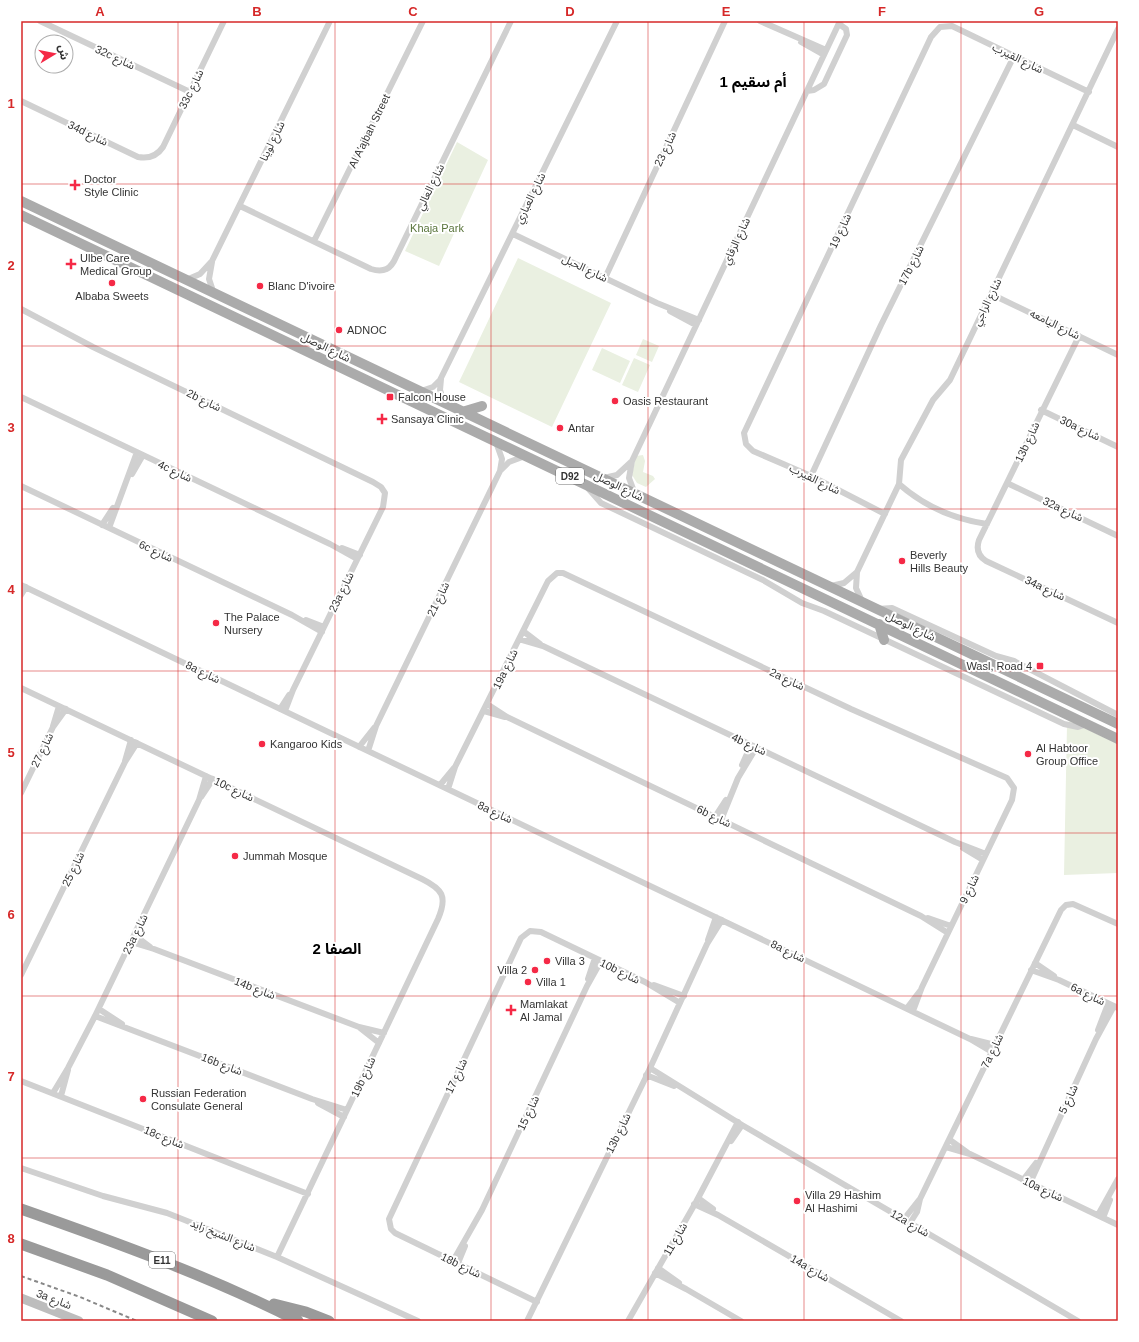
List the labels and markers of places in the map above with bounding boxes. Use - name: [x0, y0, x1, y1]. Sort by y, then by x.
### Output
- place label: Doctor Style Clinic: [84, 173, 139, 198]
- marker: Doctor Style Clinic: [69, 179, 81, 191]
- place label: Ulbe Care Medical Group: [80, 252, 152, 277]
- marker: Ulbe Care Medical Group: [65, 258, 77, 270]
- marker: Albaba Sweets: [107, 278, 117, 288]
- place label: Blanc D'ivoire: [268, 280, 335, 292]
- marker: Blanc D'ivoire: [255, 281, 265, 291]
- place label: Albaba Sweets: [75, 290, 149, 302]
- place label: ADNOC: [347, 324, 387, 336]
- marker: ADNOC: [334, 325, 344, 335]
- place label: Falcon House: [398, 391, 466, 403]
- marker: Falcon House: [385, 392, 395, 402]
- place label: Oasis Restaurant: [623, 395, 708, 407]
- marker: Oasis Restaurant: [610, 396, 620, 406]
- marker: Sansaya Clinic: [376, 413, 388, 425]
- place label: Sansaya Clinic: [391, 413, 464, 425]
- place label: Antar: [568, 422, 595, 434]
- marker: Antar: [555, 423, 565, 433]
- place label: Beverly Hills Beauty: [910, 549, 969, 574]
- marker: Beverly Hills Beauty: [897, 556, 907, 566]
- place label: The Palace Nursery: [224, 611, 280, 636]
- marker: The Palace Nursery: [211, 618, 221, 628]
- place label: Wasl, Road 4: [966, 660, 1032, 672]
- marker: Wasl, Road 4: [1035, 661, 1045, 671]
- place label: Kangaroo Kids: [270, 738, 343, 750]
- marker: Kangaroo Kids: [257, 739, 267, 749]
- place label: Al Habtoor Group Office: [1036, 742, 1098, 767]
- marker: Al Habtoor Group Office: [1023, 749, 1033, 759]
- place label: Jummah Mosque: [243, 850, 327, 862]
- marker: Jummah Mosque: [230, 851, 240, 861]
- place label: Villa 3: [555, 955, 585, 967]
- marker: Villa 3: [542, 956, 552, 966]
- place label: Villa 2: [497, 964, 527, 976]
- marker: Villa 2: [530, 965, 540, 975]
- place label: Villa 1: [536, 976, 566, 988]
- marker: Villa 1: [523, 977, 533, 987]
- place label: Mamlakat Al Jamal: [520, 998, 568, 1023]
- marker: Mamlakat Al Jamal: [505, 1004, 517, 1016]
- place label: Russian Federation Consulate General: [151, 1087, 246, 1112]
- marker: Russian Federation Consulate General: [138, 1094, 148, 1104]
- place label: Villa 29 Hashim Al Hashimi: [805, 1189, 881, 1214]
- marker: Villa 29 Hashim Al Hashimi: [792, 1196, 802, 1206]

